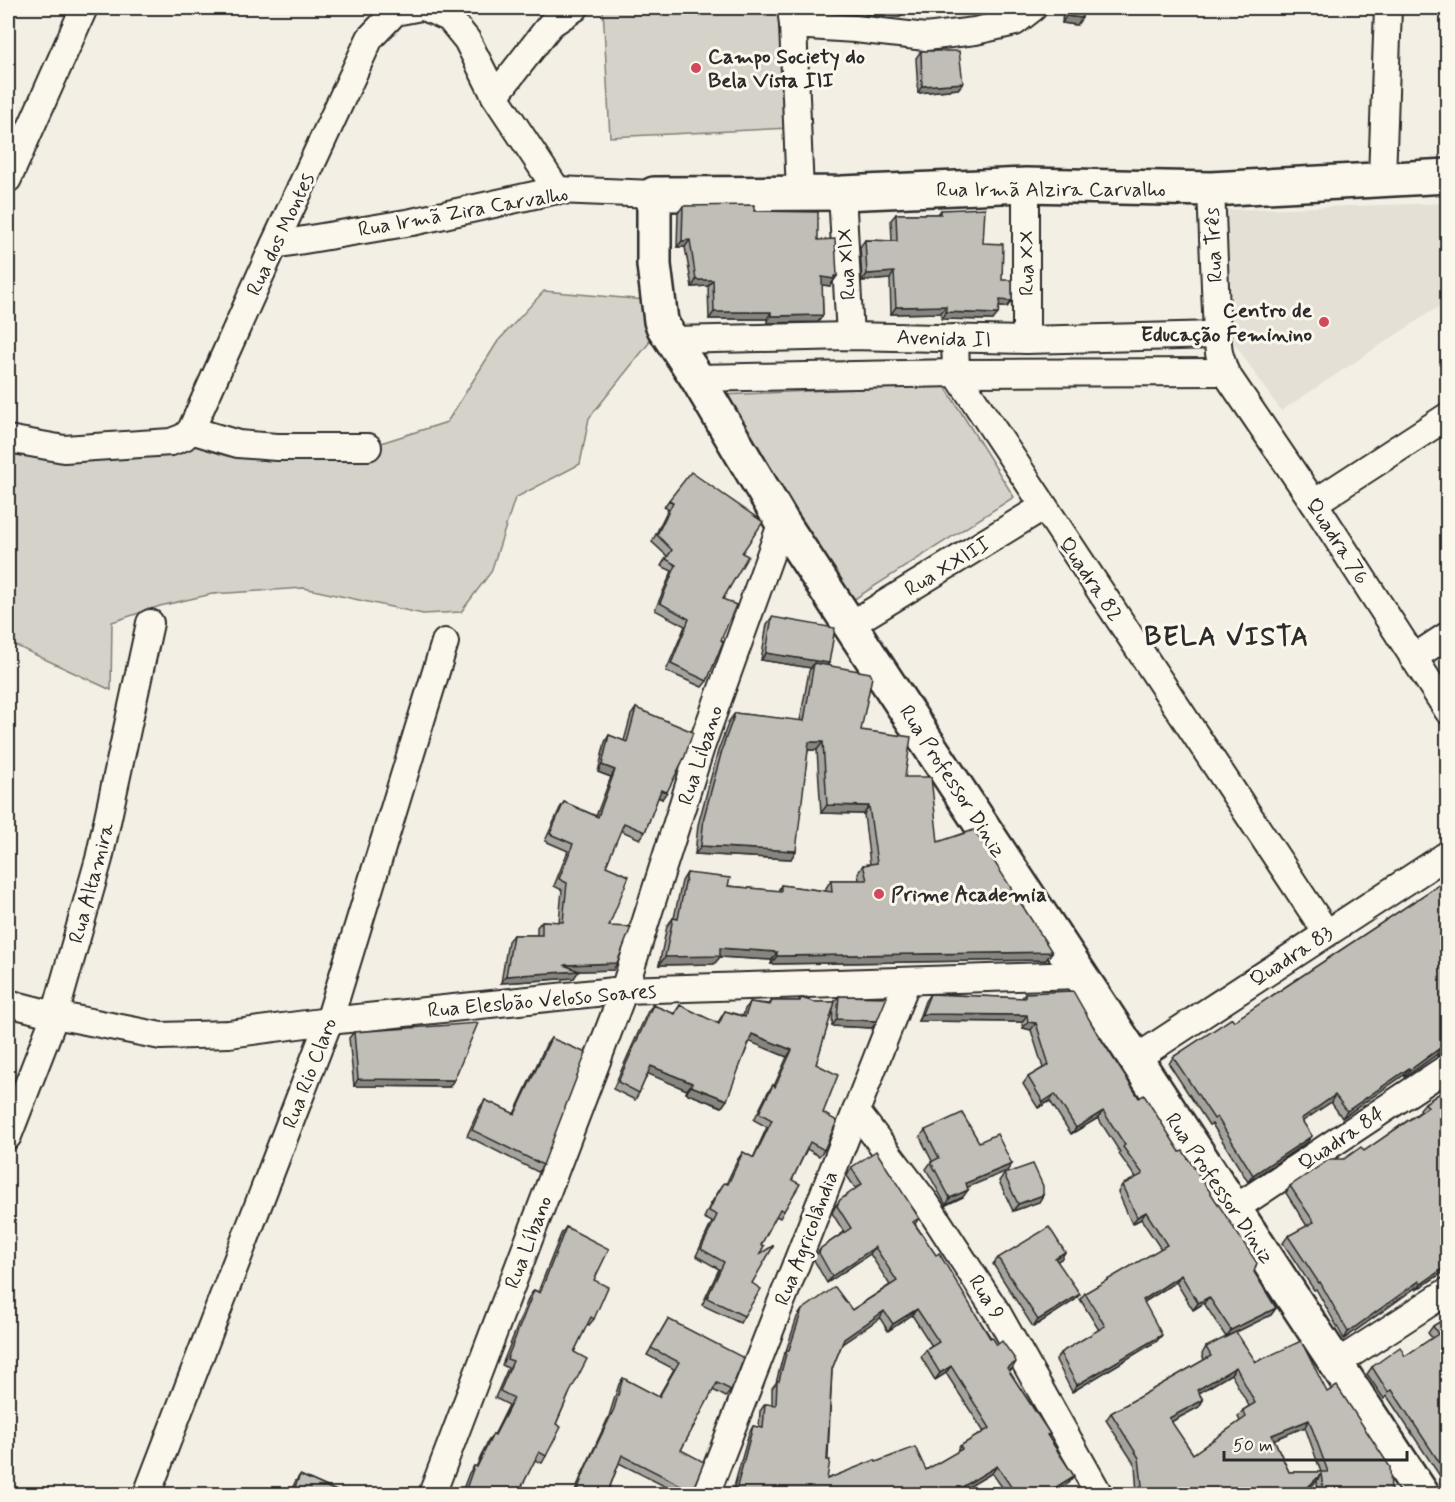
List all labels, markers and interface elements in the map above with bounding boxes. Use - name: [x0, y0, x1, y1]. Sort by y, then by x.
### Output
- place label: Campo Society do Bela Vista III: [708, 43, 865, 95]
- marker: Campo Society do Bela Vista III: [689, 61, 703, 75]
- street label: Rua dos Montes: [240, 168, 322, 300]
- street label: Rua Irmã Alzira Carvalho: [936, 176, 1166, 204]
- street label: Rua Irmã Zira Carvalho: [356, 180, 570, 244]
- street label: Rua Três: [1198, 206, 1230, 283]
- street label: Rua XIX: [831, 227, 863, 301]
- street label: Rua XX: [1013, 230, 1041, 296]
- place label: Centro de Educação Feminino: [1141, 297, 1313, 349]
- marker: Centro de Educação Feminino: [1317, 315, 1331, 329]
- street label: Avenida II: [896, 323, 992, 355]
- street label: Quadra 76: [1299, 493, 1375, 590]
- street label: Rua XXIII: [899, 530, 996, 603]
- street label: Quadra 82: [1052, 532, 1129, 627]
- district label: BELA VISTA: [1144, 620, 1310, 655]
- street label: Rua Professor Diniz: [892, 700, 1012, 863]
- street label: Rua Libano: [672, 702, 730, 809]
- street label: Rua Altamira: [62, 820, 122, 947]
- place label: Prime Academia: [891, 881, 1047, 909]
- marker: Prime Academia: [872, 887, 886, 901]
- street label: Quadra 83: [1244, 919, 1339, 994]
- street label: Rua Elesbão Veloso Soares: [427, 977, 658, 1025]
- street label: Rua Rio Claro: [276, 1014, 344, 1133]
- street label: Quadra 84: [1293, 1100, 1390, 1178]
- street label: Rua Professor Diniz: [1158, 1107, 1280, 1270]
- street label: Rua Agricolândia: [768, 1167, 845, 1310]
- street label: Rua Líbano: [498, 1192, 559, 1293]
- street label: Rua 9: [962, 1270, 1011, 1325]
- scale bar: [1224, 1424, 1407, 1462]
- text: 50 m: [1233, 1434, 1273, 1458]

